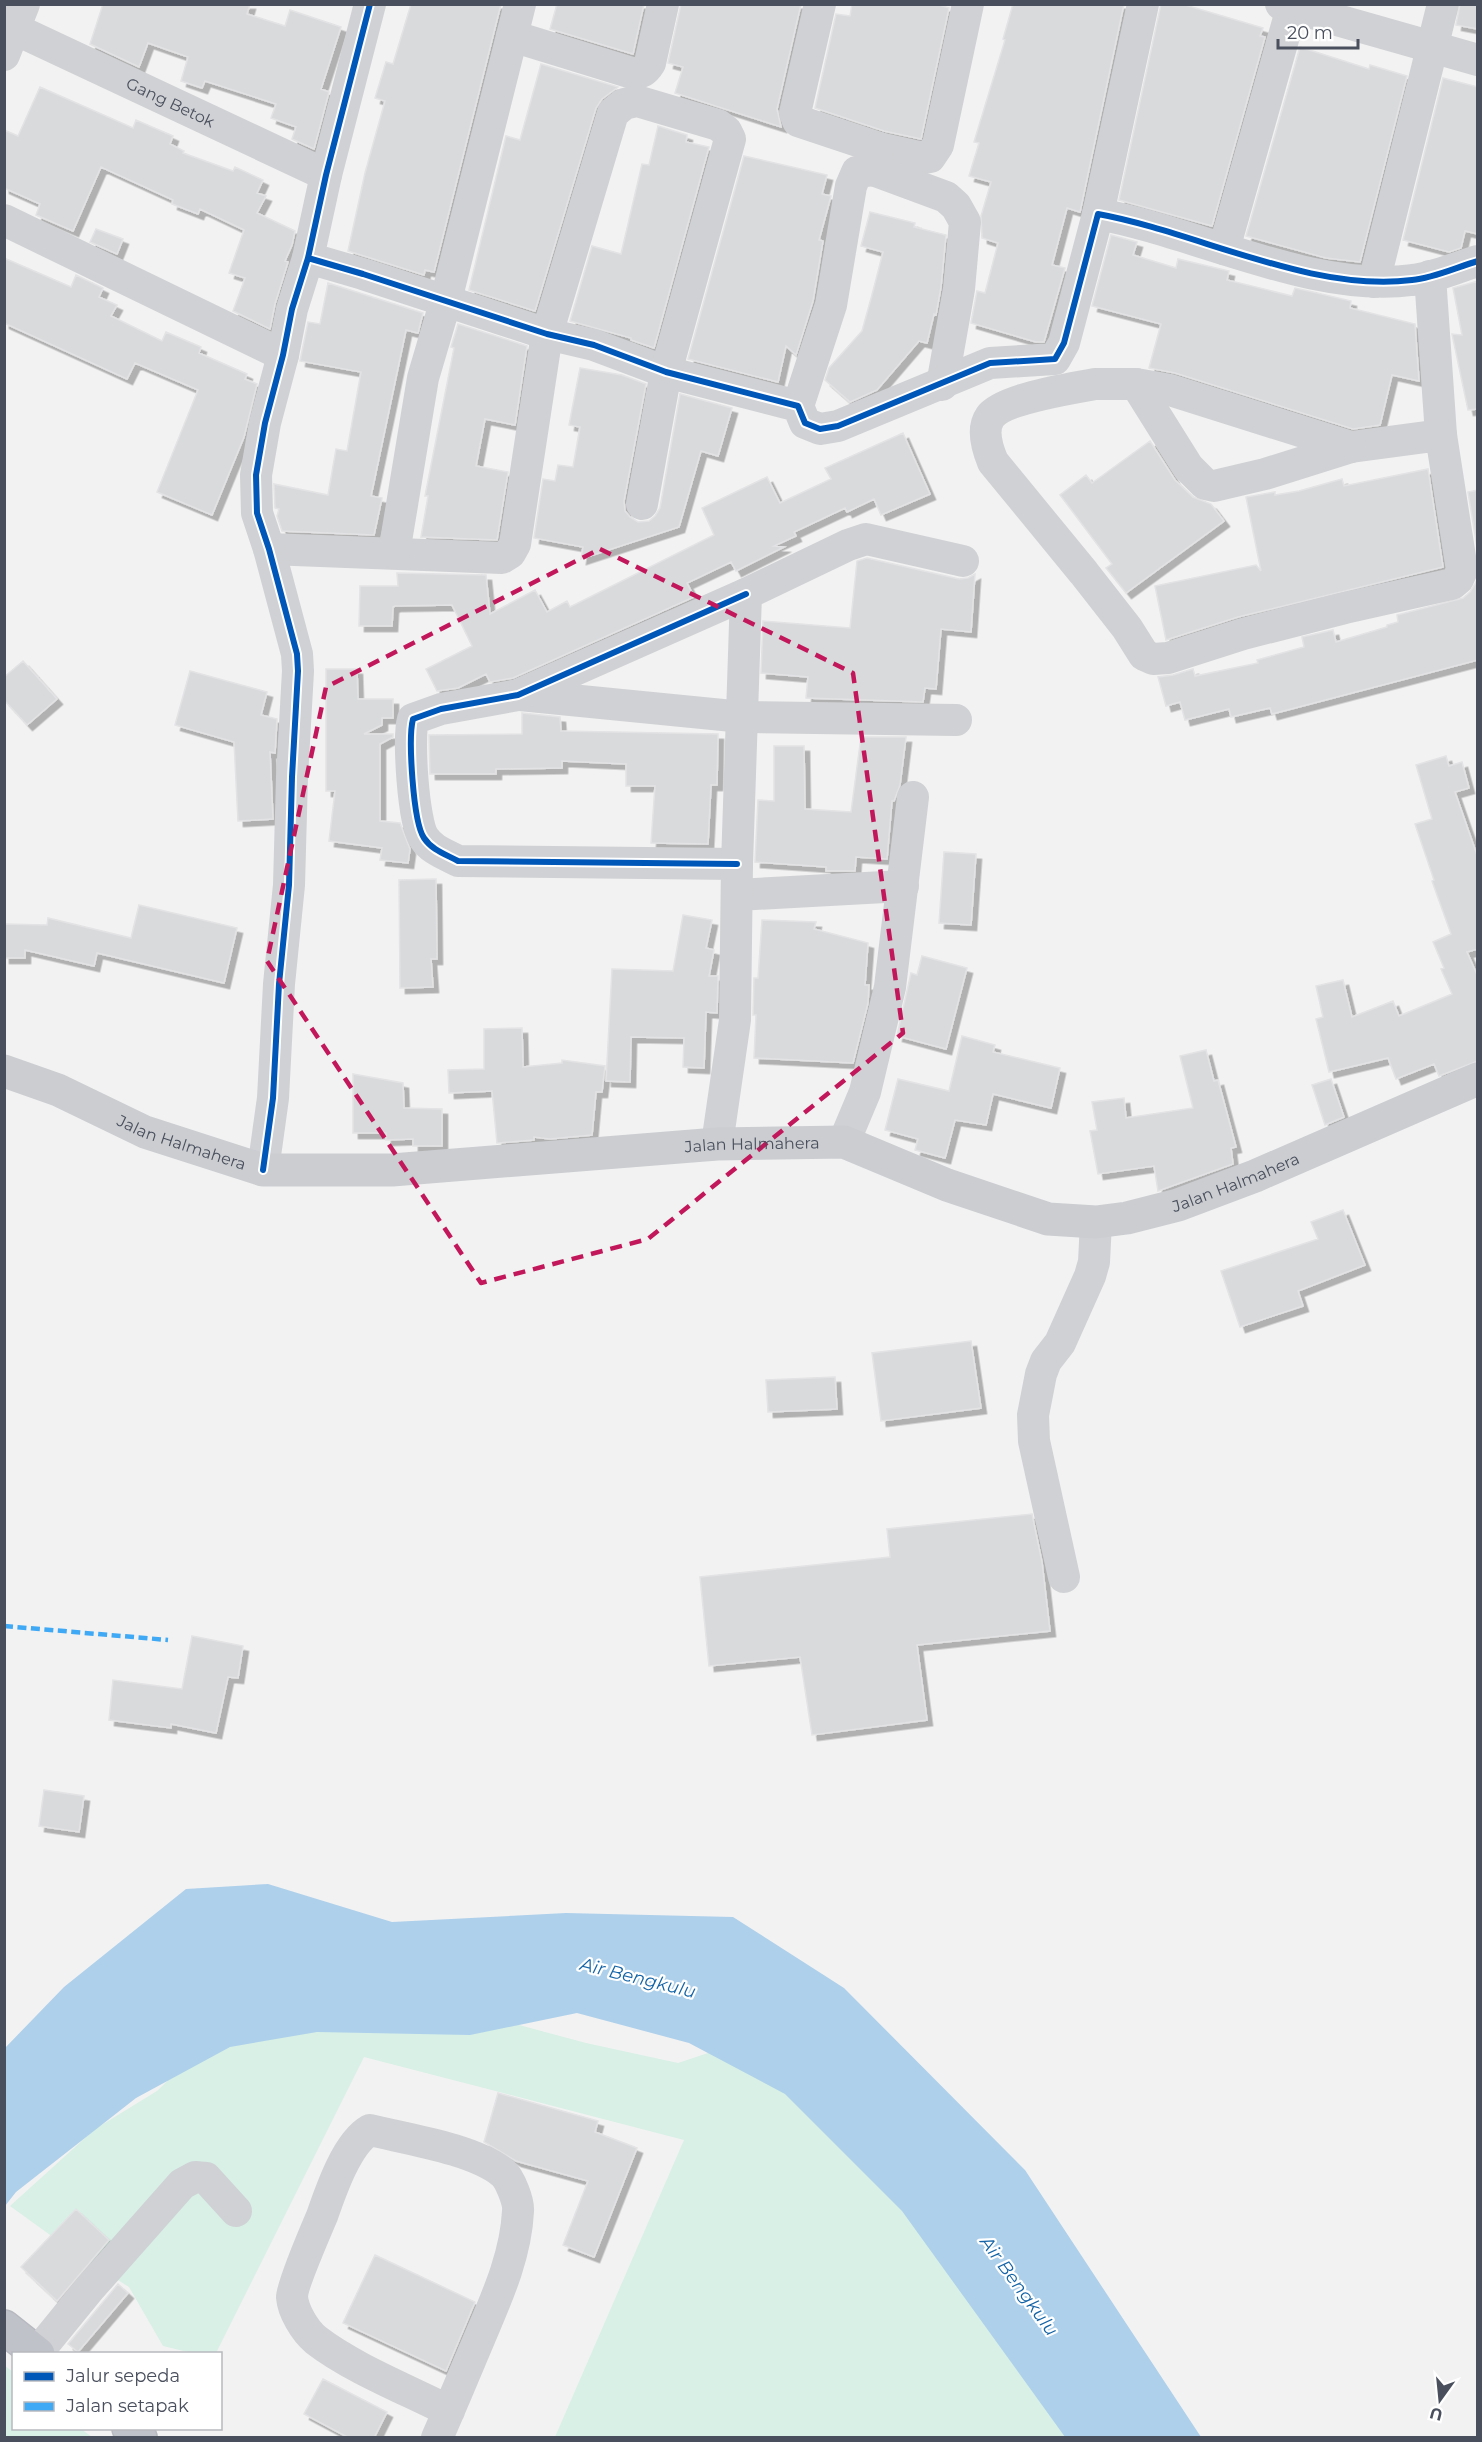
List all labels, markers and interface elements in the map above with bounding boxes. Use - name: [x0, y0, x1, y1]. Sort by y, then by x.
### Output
- scale bar: [1278, 12, 1358, 50]
- text: 20 m: [1287, 22, 1333, 44]
- street label: Gang Betok: [123, 73, 218, 131]
- street label: Jalan Halmahera: [113, 1110, 249, 1173]
- street label: Jalan Halmahera: [683, 1133, 820, 1156]
- street label: Jalan Halmahera: [1169, 1148, 1302, 1216]
- water label: Air Bengkulu: [577, 1953, 698, 2003]
- water label: Air Bengkulu: [975, 2231, 1063, 2340]
- legend: [12, 2352, 222, 2430]
- text: Jalur sepeda: [65, 2365, 180, 2387]
- north arrow: [1410, 2370, 1470, 2430]
- text: Jalan setapak: [65, 2395, 189, 2417]
- text: U: [1428, 2403, 1445, 2425]

